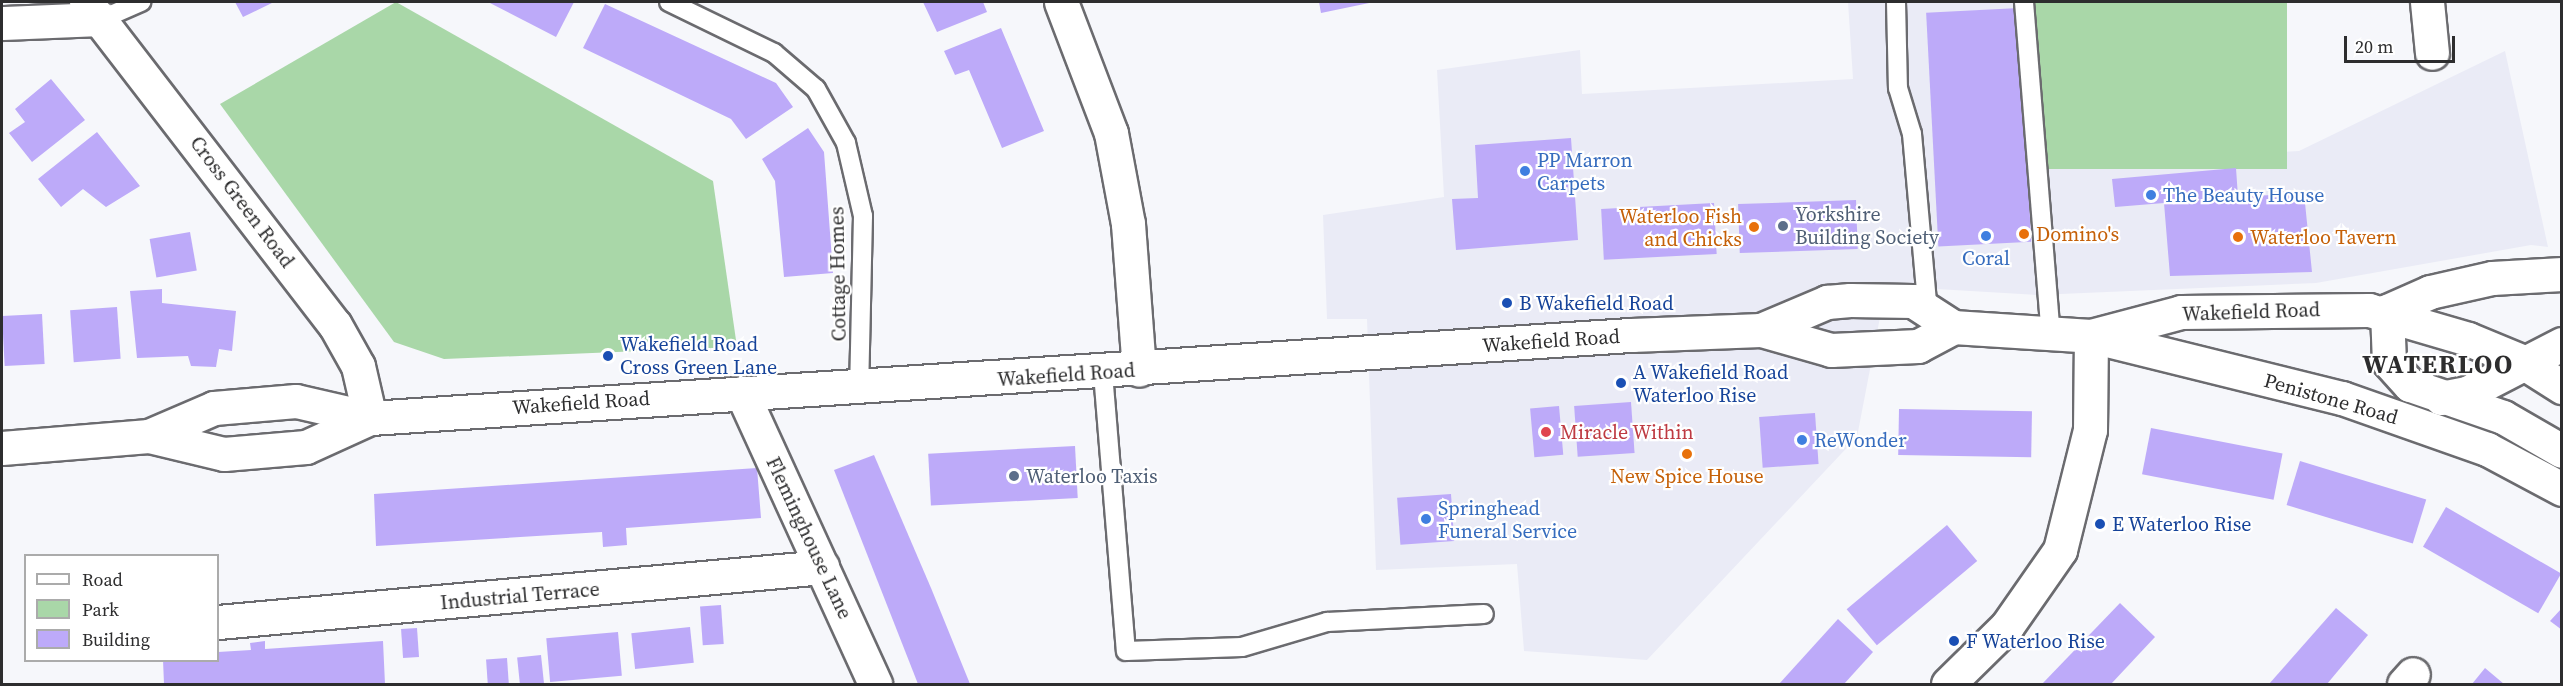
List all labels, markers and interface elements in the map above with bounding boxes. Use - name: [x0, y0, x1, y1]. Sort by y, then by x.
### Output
- scale bar: [2347, 24, 2458, 62]
- text: 20 m: [2355, 34, 2393, 59]
- street label: Cross Green Road: [185, 132, 299, 272]
- place label: PP Marron Carpets: [1537, 148, 1633, 195]
- marker: PP Marron Carpets: [1518, 164, 1532, 178]
- place label: The Beauty House: [2163, 183, 2324, 207]
- marker: The Beauty House: [2144, 188, 2158, 202]
- place label: Yorkshire Building Society: [1795, 202, 1939, 249]
- place label: Waterloo Fish and Chicks: [1619, 204, 1742, 251]
- street label: Cottage Homes: [825, 206, 851, 342]
- marker: Yorkshire Building Society: [1776, 219, 1790, 233]
- marker: Waterloo Fish and Chicks: [1747, 220, 1761, 234]
- place label: Domino's: [2036, 222, 2119, 246]
- place label: Waterloo Tavern: [2250, 225, 2397, 249]
- marker: Domino's: [2017, 227, 2031, 241]
- marker: Coral: [1979, 229, 1993, 243]
- marker: Waterloo Tavern: [2231, 230, 2245, 244]
- place label: Coral: [1962, 246, 2010, 270]
- place label: B Wakefield Road: [1519, 291, 1674, 315]
- marker: B Wakefield Road: [1500, 296, 1514, 310]
- street label: Wakefield Road: [2182, 298, 2320, 326]
- street label: Wakefield Road: [1481, 324, 1621, 358]
- place label: Wakefield Road Cross Green Lane: [620, 332, 777, 379]
- marker: Wakefield Road Cross Green Lane: [601, 349, 615, 363]
- district label: WATERLOO: [2362, 349, 2514, 381]
- street label: Wakefield Road: [996, 358, 1136, 392]
- place label: A Wakefield Road Waterloo Rise: [1633, 360, 1789, 407]
- street label: Penistone Road: [2261, 368, 2401, 430]
- marker: A Wakefield Road Waterloo Rise: [1614, 376, 1628, 390]
- street label: Wakefield Road: [511, 386, 651, 420]
- place label: Miracle Within: [1560, 420, 1694, 444]
- marker: Miracle Within: [1537, 423, 1555, 441]
- place label: ReWonder: [1814, 428, 1907, 452]
- marker: ReWonder: [1795, 433, 1809, 447]
- marker: New Spice House: [1680, 447, 1694, 461]
- street label: Fleminghouse Lane: [761, 453, 857, 623]
- place label: Waterloo Taxis: [1026, 464, 1158, 488]
- place label: New Spice House: [1610, 464, 1764, 488]
- marker: Waterloo Taxis: [1007, 469, 1021, 483]
- place label: Springhead Funeral Service: [1438, 496, 1577, 543]
- marker: Springhead Funeral Service: [1419, 512, 1433, 526]
- place label: E Waterloo Rise: [2112, 512, 2252, 536]
- marker: E Waterloo Rise: [2093, 517, 2107, 531]
- legend: [24, 554, 219, 662]
- text: Road: [82, 567, 123, 592]
- street label: Industrial Terrace: [439, 577, 601, 615]
- text: Park: [82, 597, 119, 622]
- text: Building: [82, 627, 150, 652]
- place label: F Waterloo Rise: [1966, 629, 2106, 653]
- marker: F Waterloo Rise: [1947, 634, 1961, 648]

